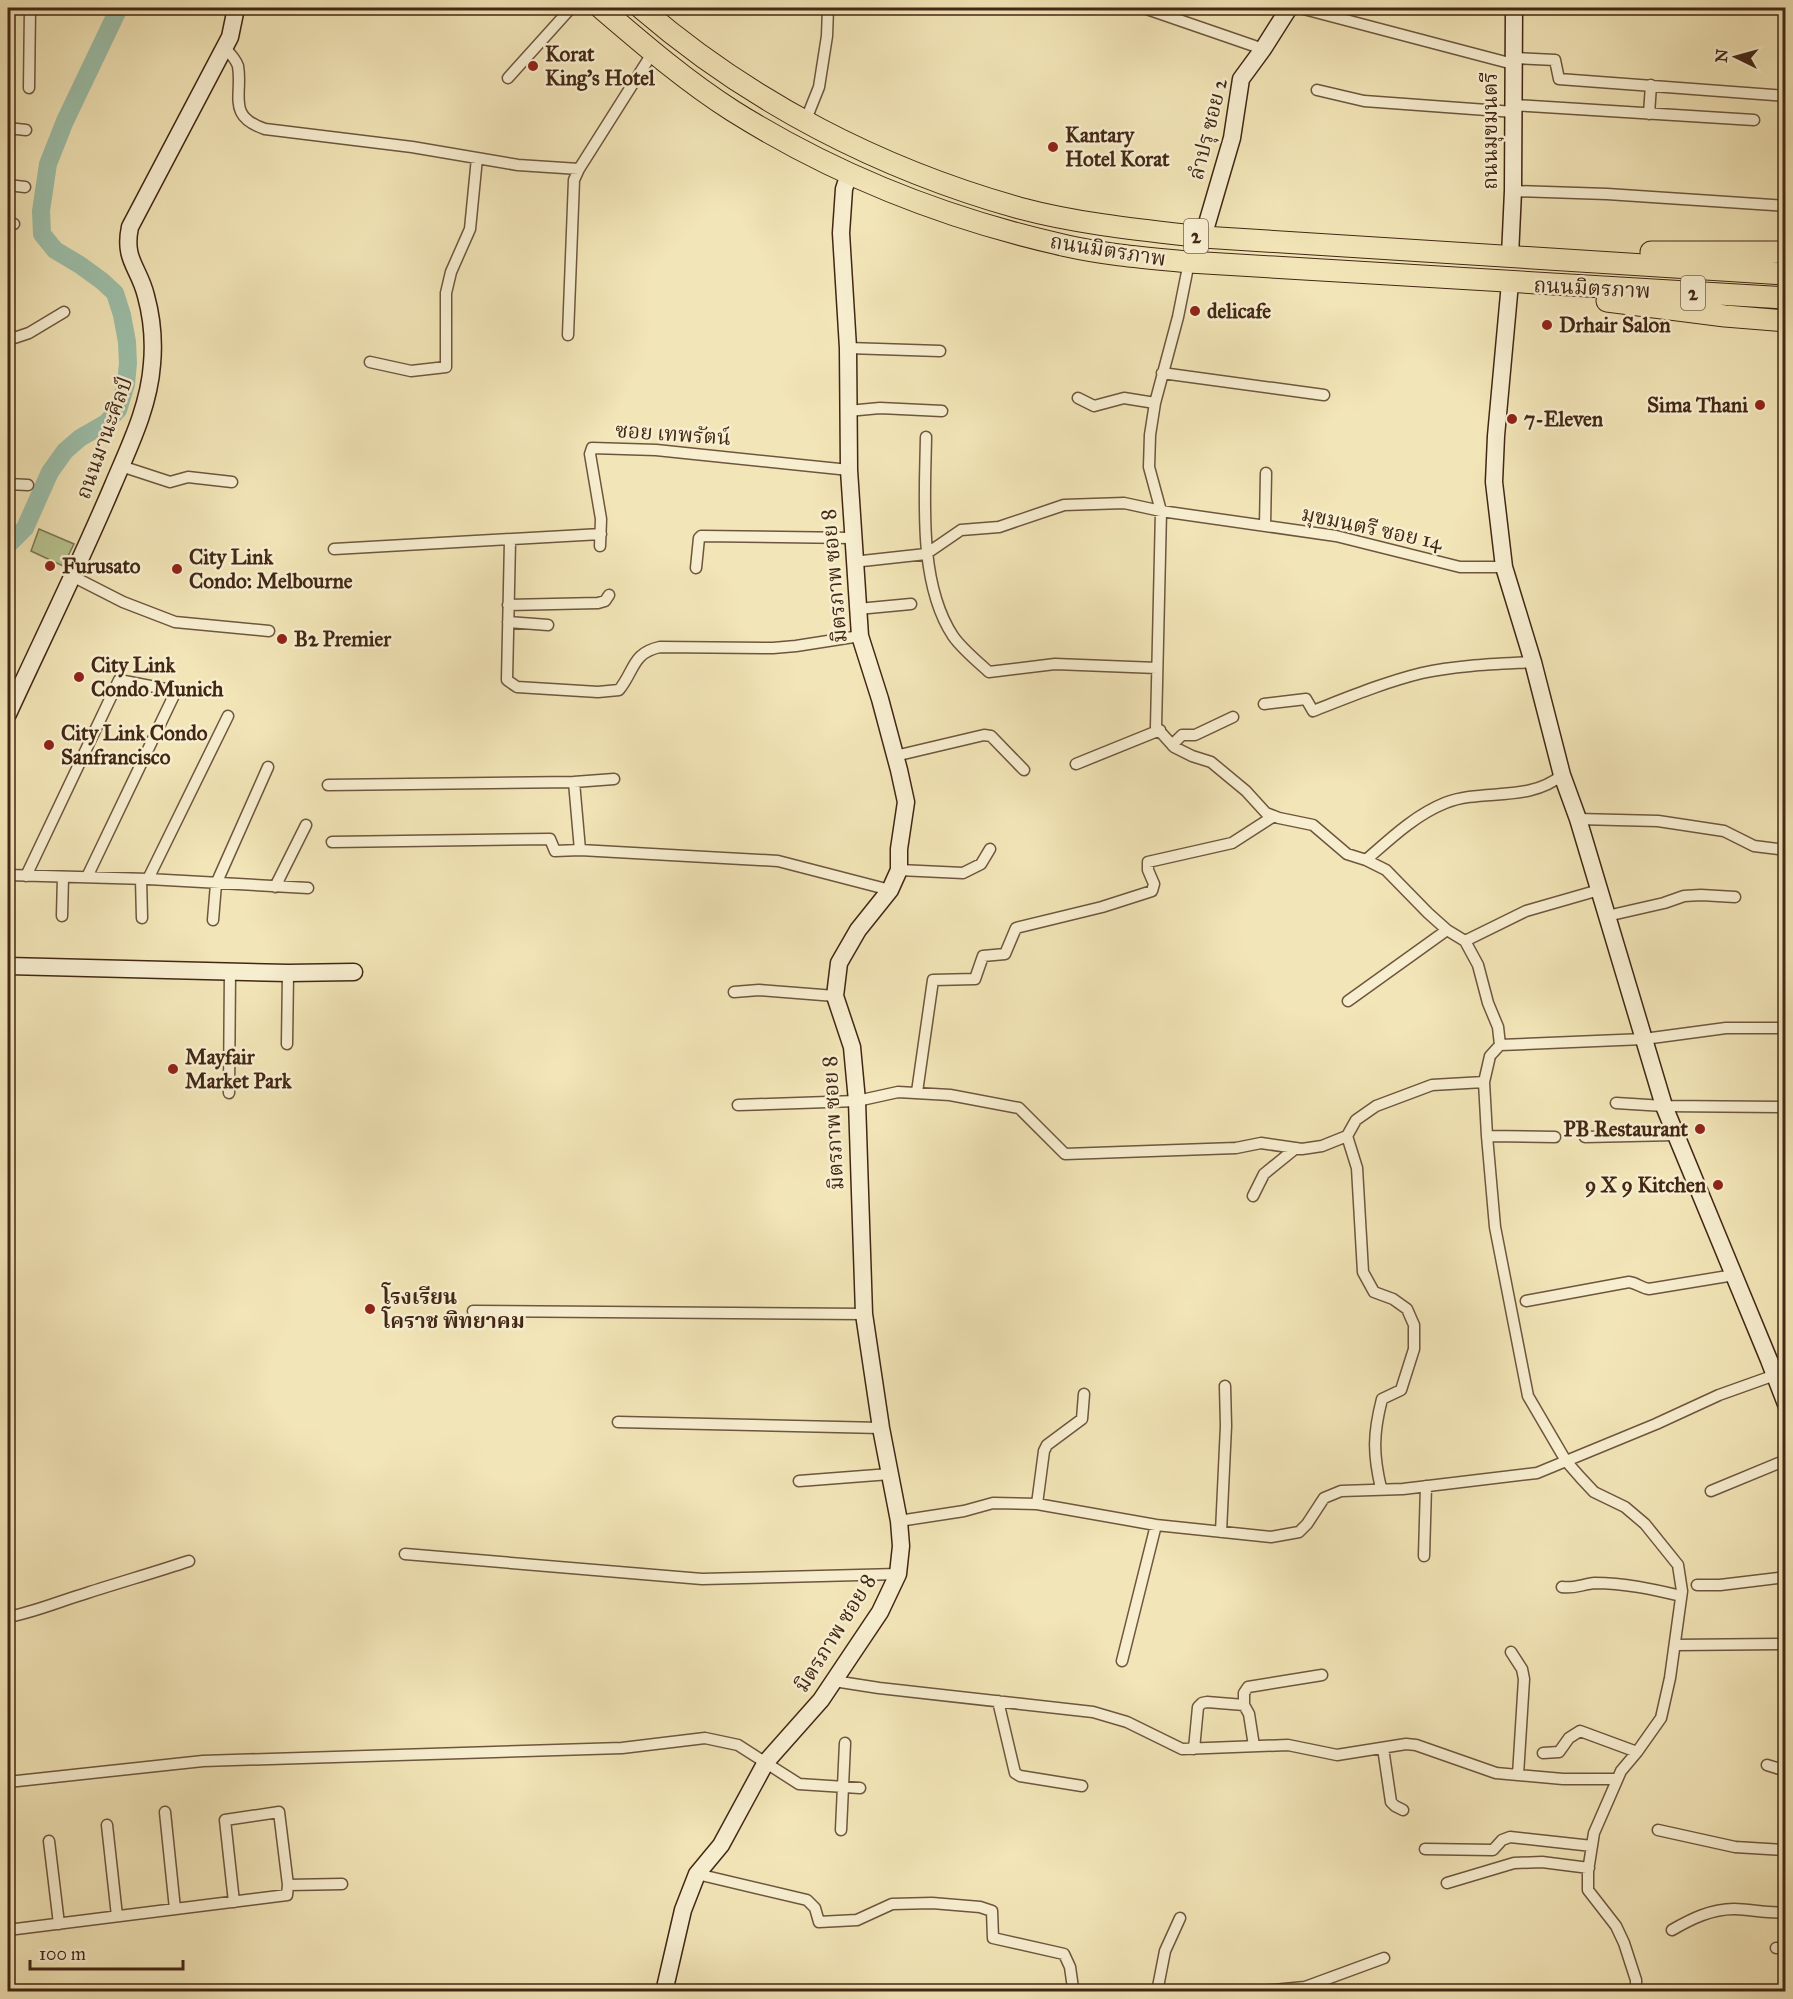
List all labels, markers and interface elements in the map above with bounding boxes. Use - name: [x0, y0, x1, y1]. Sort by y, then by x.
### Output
- north arrow: [1706, 27, 1766, 87]
- place label: Korat King's Hotel: [545, 41, 656, 91]
- text: N: [1711, 48, 1732, 63]
- marker: Korat King's Hotel: [526, 59, 540, 73]
- street label: ถนนมุขมนตรี: [1477, 72, 1504, 190]
- street label: ลำปรุ ซอย 2: [1183, 75, 1234, 183]
- place label: Kantary Hotel Korat: [1065, 122, 1170, 172]
- marker: Kantary Hotel Korat: [1046, 140, 1060, 154]
- road number: 2: [1184, 219, 1208, 253]
- street label: ถนนมิตรภาพ: [1048, 228, 1168, 272]
- street label: ถนนมิตรภาพ: [1533, 272, 1651, 304]
- road number: 2: [1681, 276, 1705, 310]
- place label: delicafe: [1207, 298, 1271, 324]
- marker: delicafe: [1188, 304, 1202, 318]
- place label: Drhair Salon: [1559, 312, 1671, 338]
- marker: Drhair Salon: [1540, 318, 1554, 332]
- street label: ถนนมานะศิลป์: [70, 373, 138, 503]
- place label: Sima Thani: [1647, 392, 1748, 418]
- marker: Sima Thani: [1753, 398, 1767, 412]
- place label: 7-Eleven: [1524, 406, 1604, 432]
- marker: 7-Eleven: [1505, 412, 1519, 426]
- street label: ซอย เทพรัตน์: [614, 417, 732, 451]
- street label: มุขมนตรี ซอย 14: [1299, 500, 1446, 557]
- street label: มิตรภาพ ซอย 8: [815, 508, 853, 644]
- place label: City Link Condo: Melbourne: [189, 544, 353, 594]
- place label: Furusato: [62, 553, 141, 579]
- marker: Furusato: [43, 559, 57, 573]
- marker: City Link Condo: Melbourne: [170, 562, 184, 576]
- place label: B2 Premier: [294, 626, 392, 652]
- marker: B2 Premier: [275, 632, 289, 646]
- place label: City Link Condo Munich: [91, 652, 224, 702]
- marker: City Link Condo Munich: [72, 670, 86, 684]
- place label: City Link Condo Sanfrancisco: [61, 720, 208, 770]
- marker: City Link Condo Sanfrancisco: [42, 738, 56, 752]
- place label: Mayfair Market Park: [185, 1044, 293, 1094]
- street label: มิตรภาพ ซอย 8: [817, 1055, 849, 1191]
- marker: Mayfair Market Park: [166, 1062, 180, 1076]
- place label: PB Restaurant: [1564, 1116, 1689, 1142]
- marker: PB Restaurant: [1693, 1122, 1707, 1136]
- place label: 9 X 9 Kitchen: [1585, 1172, 1707, 1198]
- marker: 9 X 9 Kitchen: [1711, 1178, 1725, 1192]
- place label: โรงเรียน โคราช พิทยาคม: [381, 1282, 525, 1334]
- marker: โรงเรียน โคราช พิทยาคม: [363, 1302, 377, 1316]
- street label: มิตรภาพ ซอย 8: [788, 1569, 882, 1697]
- scale bar: [30, 1933, 183, 1971]
- text: 100 m: [39, 1943, 86, 1965]

